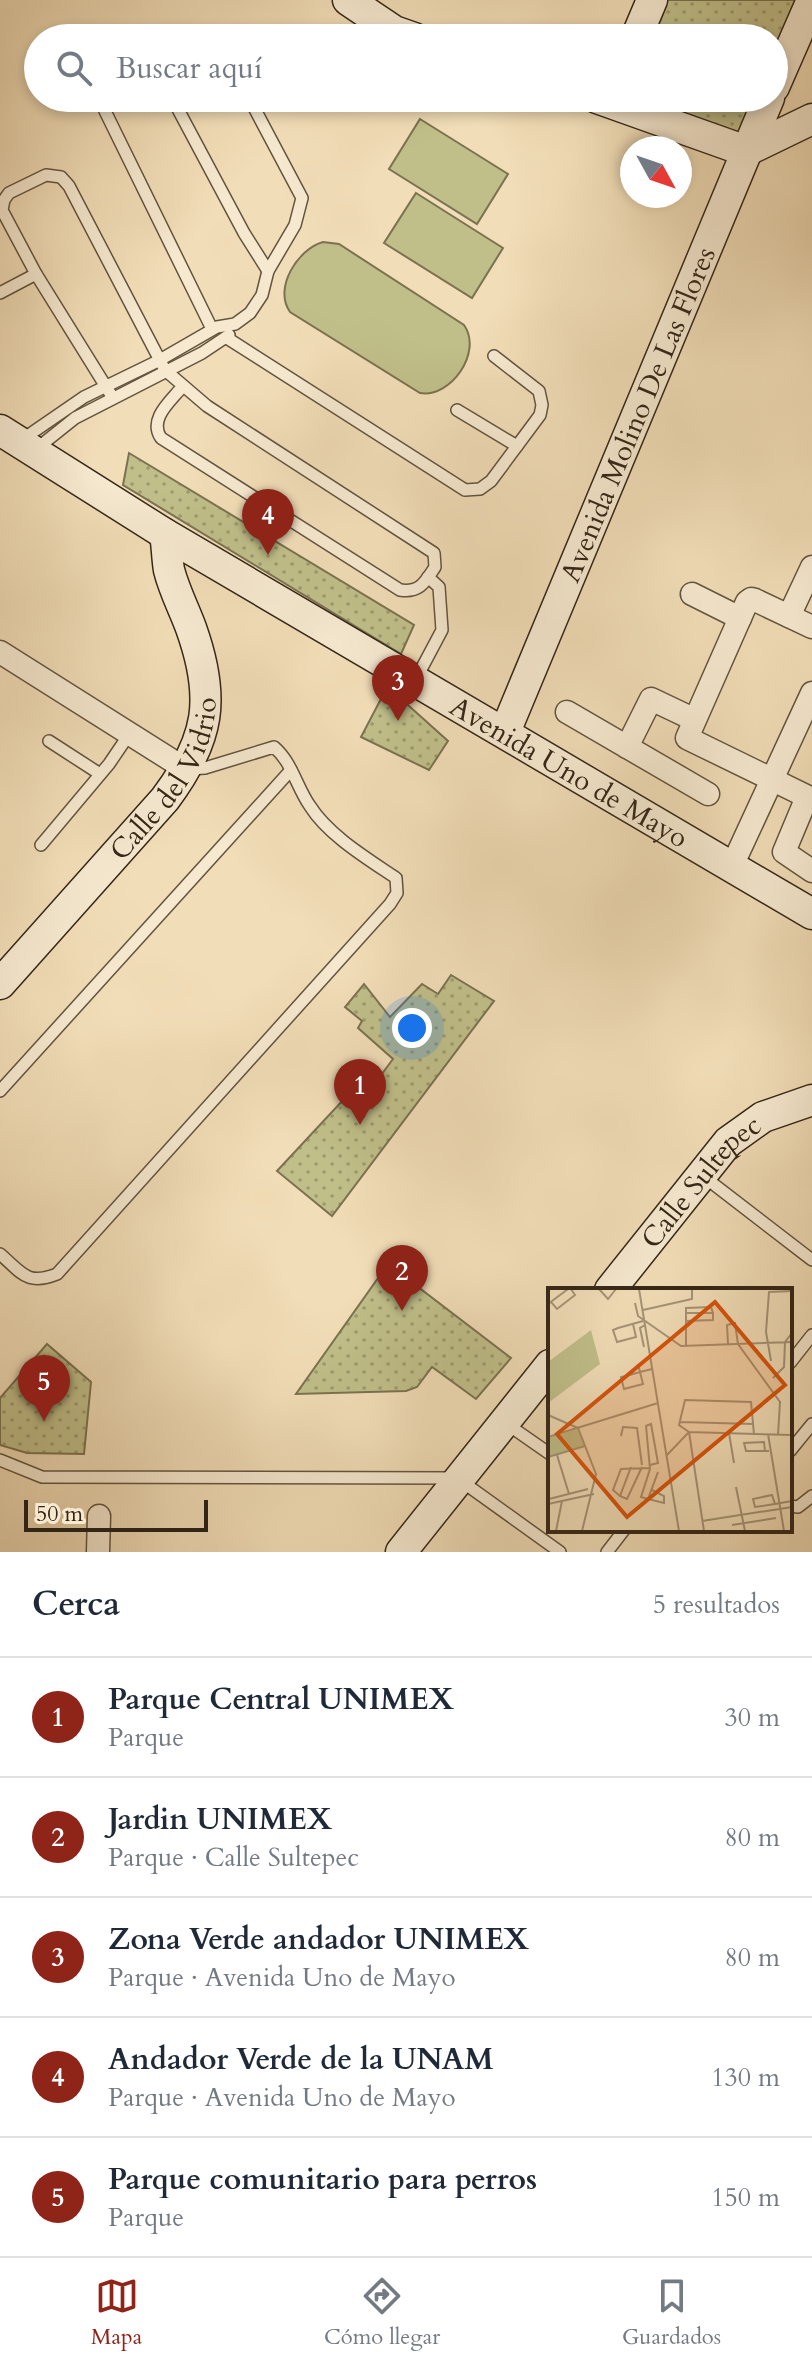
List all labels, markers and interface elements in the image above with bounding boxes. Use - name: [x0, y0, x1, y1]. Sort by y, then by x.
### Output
- search box: [24, 24, 788, 112]
- icon: search: [52, 46, 96, 90]
- text: Buscar aquí: [116, 48, 262, 89]
- north arrow: [620, 136, 692, 208]
- street label: Avenida Molino De Las Flores: [551, 241, 725, 588]
- pin: 4: [242, 489, 294, 555]
- pin: 3: [372, 655, 424, 721]
- street label: Avenida Uno de Mayo: [443, 688, 695, 857]
- street label: Calle del Vidrio: [101, 697, 226, 869]
- your location: [392, 1008, 432, 1048]
- pin: 1: [334, 1059, 386, 1125]
- street label: Calle Sultepec: [633, 1106, 769, 1257]
- pin: 2: [376, 1245, 428, 1311]
- inset map: [548, 1288, 792, 1532]
- pin: 5: [18, 1355, 70, 1421]
- scale bar: [24, 1496, 208, 1532]
- text: 50 m: [36, 1499, 83, 1529]
- text: Cerca: [32, 1581, 120, 1627]
- text: 5 resultados: [653, 1587, 780, 1622]
- text: Parque Central UNIMEX: [108, 1679, 454, 1720]
- text: 1: [51, 1700, 65, 1735]
- text: 30 m: [724, 1700, 780, 1735]
- text: Parque: [108, 1720, 184, 1755]
- text: Jardin UNIMEX: [108, 1799, 332, 1840]
- text: 2: [51, 1820, 65, 1855]
- text: 80 m: [724, 1820, 780, 1855]
- text: Parque · Calle Sultepec: [108, 1840, 359, 1875]
- text: Zona Verde andador UNIMEX: [108, 1919, 529, 1960]
- text: 3: [51, 1940, 65, 1975]
- text: 80 m: [724, 1940, 780, 1975]
- text: Parque · Avenida Uno de Mayo: [108, 1960, 455, 1995]
- text: Andador Verde de la UNAM: [108, 2039, 494, 2080]
- text: 4: [51, 2060, 65, 2095]
- text: 130 m: [711, 2060, 780, 2095]
- text: Parque · Avenida Uno de Mayo: [108, 2080, 455, 2115]
- text: Parque comunitario para perros: [108, 2159, 537, 2200]
- text: 5: [51, 2180, 65, 2215]
- text: 150 m: [711, 2180, 780, 2215]
- text: Parque: [108, 2200, 184, 2235]
- tab: Mapa: [91, 2274, 142, 2352]
- tab: Cómo llegar: [324, 2274, 440, 2352]
- tab: Guardados: [622, 2274, 721, 2352]

